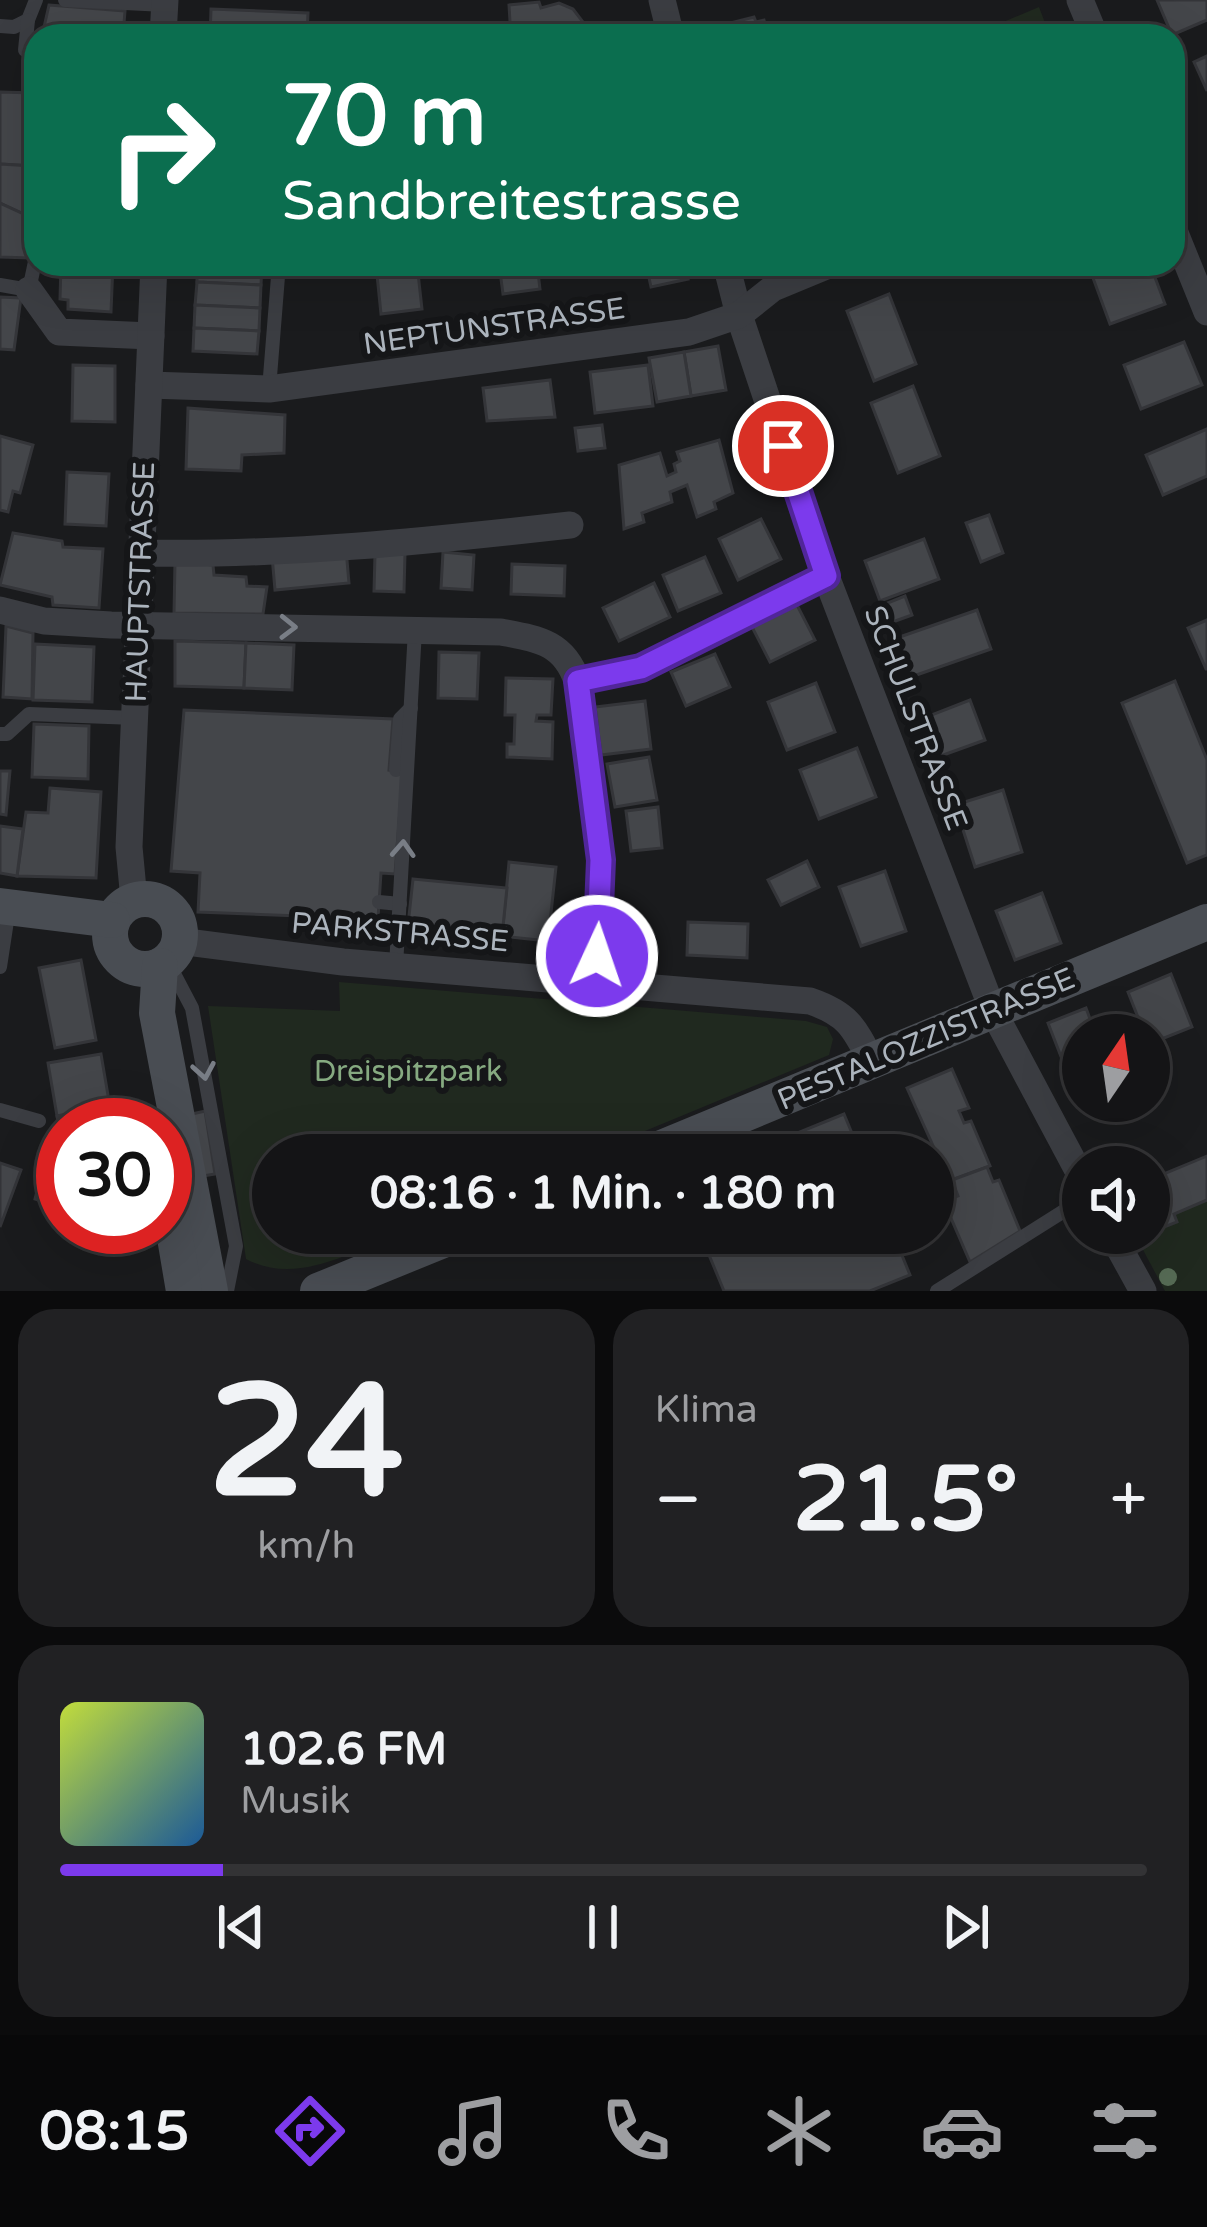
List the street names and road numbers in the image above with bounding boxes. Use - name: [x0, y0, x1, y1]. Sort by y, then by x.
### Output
- street label: NEPTUNSTRASSE: [361, 290, 627, 363]
- street label: HAUPTSTRASSE: [118, 461, 163, 703]
- street label: SCHULSTRASSE: [856, 601, 975, 836]
- street label: PARKSTRASSE: [290, 905, 510, 960]
- street label: PESTALOZZISTRASSE: [772, 960, 1080, 1119]

